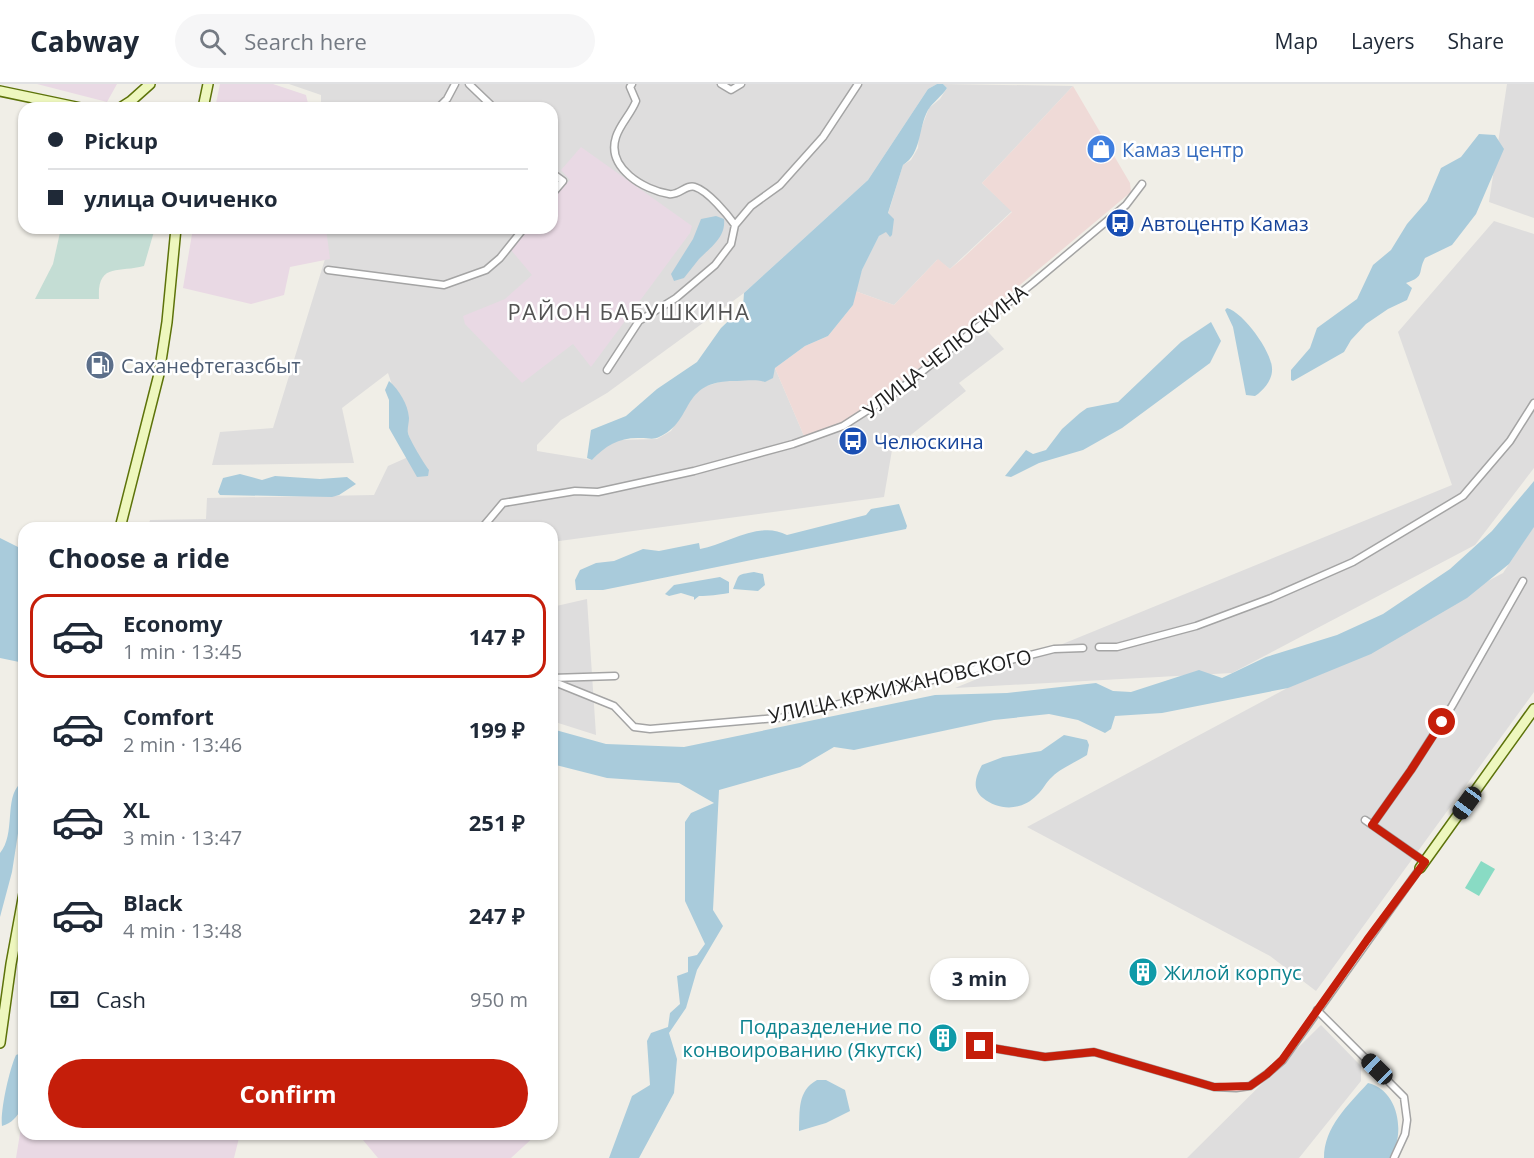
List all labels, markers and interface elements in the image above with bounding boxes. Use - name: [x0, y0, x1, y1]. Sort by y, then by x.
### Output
- search box: [175, 14, 595, 68]
- text: Cabway: [30, 22, 139, 60]
- icon: search: [196, 25, 229, 58]
- text: Search here: [244, 26, 367, 56]
- text: Map: [1275, 27, 1318, 55]
- text: Layers: [1351, 27, 1415, 55]
- text: Share: [1448, 27, 1504, 55]
- text: Pickup: [84, 125, 158, 155]
- shop icon: Камаз центр: [1085, 133, 1117, 165]
- place label: Камаз центр: [1122, 136, 1244, 163]
- text: улица Очиченко: [84, 183, 278, 213]
- bus stop icon: Автоцентр Камаз: [1104, 207, 1136, 239]
- place label: Автоцентр Камаз: [1141, 210, 1309, 237]
- street label: УЛИЦА ЧЕЛЮСКИНА: [857, 278, 1033, 424]
- district label: РАЙОН БАБУШКИНА: [508, 296, 750, 326]
- fuel station icon: Саханефтегазсбыт: [84, 349, 116, 381]
- place label: Саханефтегазсбыт: [121, 352, 301, 379]
- bus stop icon: Челюскина: [837, 425, 869, 457]
- place label: Челюскина: [874, 428, 984, 455]
- text: Choose a ride: [48, 539, 230, 576]
- text: Economy: [123, 608, 222, 638]
- icon: car: [51, 609, 105, 663]
- text: 147 ₽: [469, 621, 525, 651]
- text: 1 min · 13:45: [123, 638, 242, 665]
- street label: УЛИЦА КРЖИЖАНОВСКОГО: [766, 643, 1034, 729]
- text: Comfort: [123, 701, 214, 731]
- icon: car: [51, 702, 105, 756]
- route start: [1428, 708, 1455, 735]
- text: 199 ₽: [469, 714, 525, 744]
- text: 2 min · 13:46: [123, 731, 242, 758]
- car: [1449, 783, 1485, 823]
- text: XL: [123, 794, 150, 824]
- icon: car: [51, 795, 105, 849]
- text: 251 ₽: [469, 807, 525, 837]
- text: 3 min · 13:47: [123, 824, 242, 851]
- text: Black: [123, 887, 183, 917]
- icon: car: [51, 888, 105, 942]
- text: 247 ₽: [469, 900, 525, 930]
- text: 4 min · 13:48: [123, 917, 242, 944]
- building icon: Жилой корпус: [1127, 956, 1159, 988]
- callout: 3 min: [930, 959, 1030, 1001]
- place label: Жилой корпус: [1164, 959, 1302, 986]
- text: 3 min: [952, 965, 1007, 992]
- icon: cash: [48, 983, 81, 1016]
- text: Cash: [96, 984, 146, 1014]
- text: 950 m: [470, 986, 528, 1013]
- place label: Подразделение по конвоированию (Якутск): [683, 1013, 922, 1063]
- building icon: Подразделение по конвоированию (Якутск): [927, 1022, 959, 1054]
- route end: [966, 1032, 993, 1059]
- car: [1358, 1050, 1396, 1088]
- button: Confirm: [48, 1059, 528, 1128]

